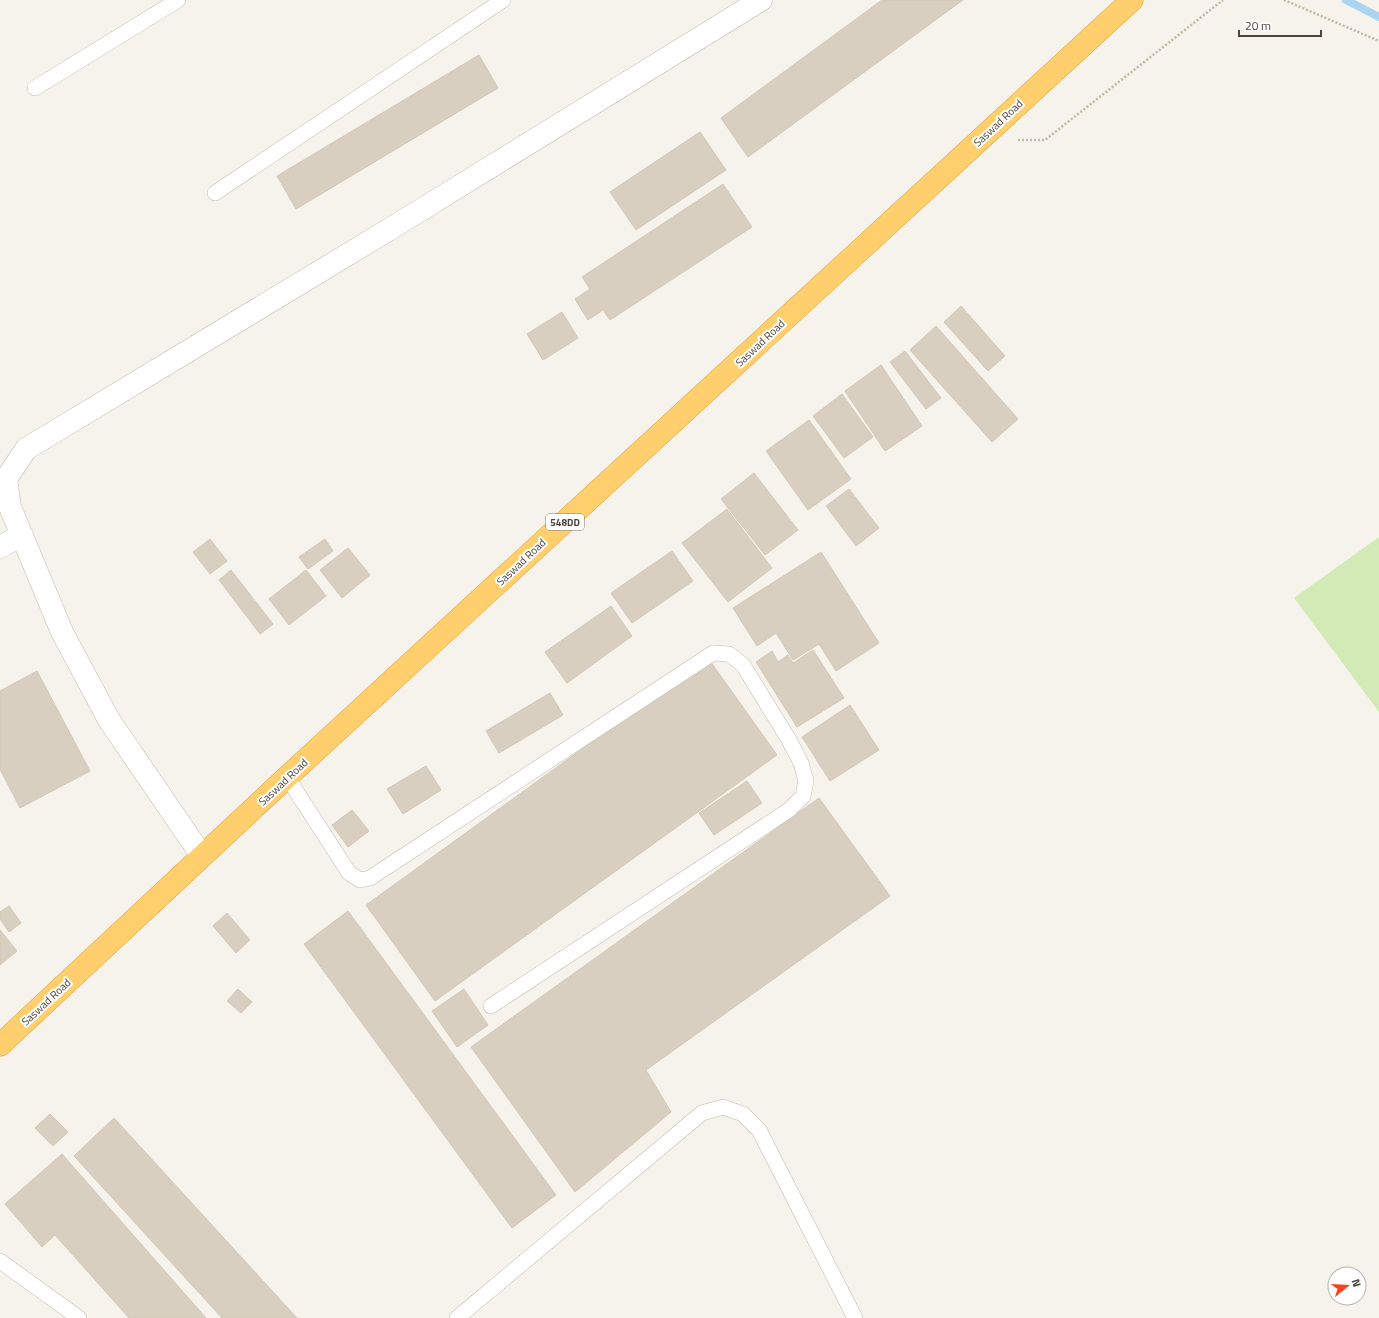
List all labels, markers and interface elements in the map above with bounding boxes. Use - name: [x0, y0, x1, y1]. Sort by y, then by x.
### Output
- scale bar: [1239, 12, 1321, 38]
- text: 20 m: [1245, 16, 1271, 35]
- street label: Saswad Road: [970, 96, 1026, 150]
- street label: Saswad Road: [732, 316, 788, 370]
- road number: 548DD: [546, 514, 584, 530]
- street label: Saswad Road: [493, 535, 549, 589]
- street label: Saswad Road: [255, 755, 311, 809]
- street label: Saswad Road: [18, 975, 74, 1029]
- north arrow: [1327, 1266, 1367, 1306]
- text: N: [1348, 1277, 1365, 1289]

